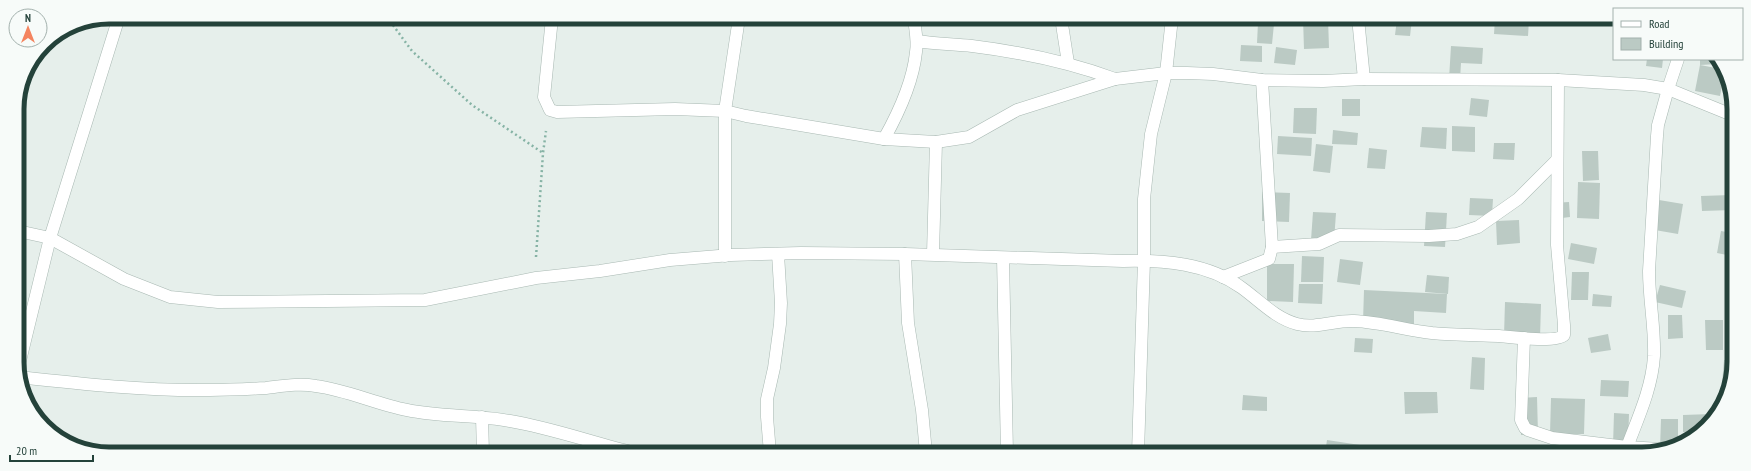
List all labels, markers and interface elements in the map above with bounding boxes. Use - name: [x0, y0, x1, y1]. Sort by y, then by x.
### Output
- north arrow: [8, 8, 48, 48]
- legend: [1613, 8, 1743, 60]
- text: N: [25, 11, 31, 25]
- text: Road: [1649, 16, 1669, 31]
- text: Building: [1649, 36, 1684, 51]
- scale bar: [10, 437, 93, 463]
- text: 20 m: [16, 443, 37, 458]

